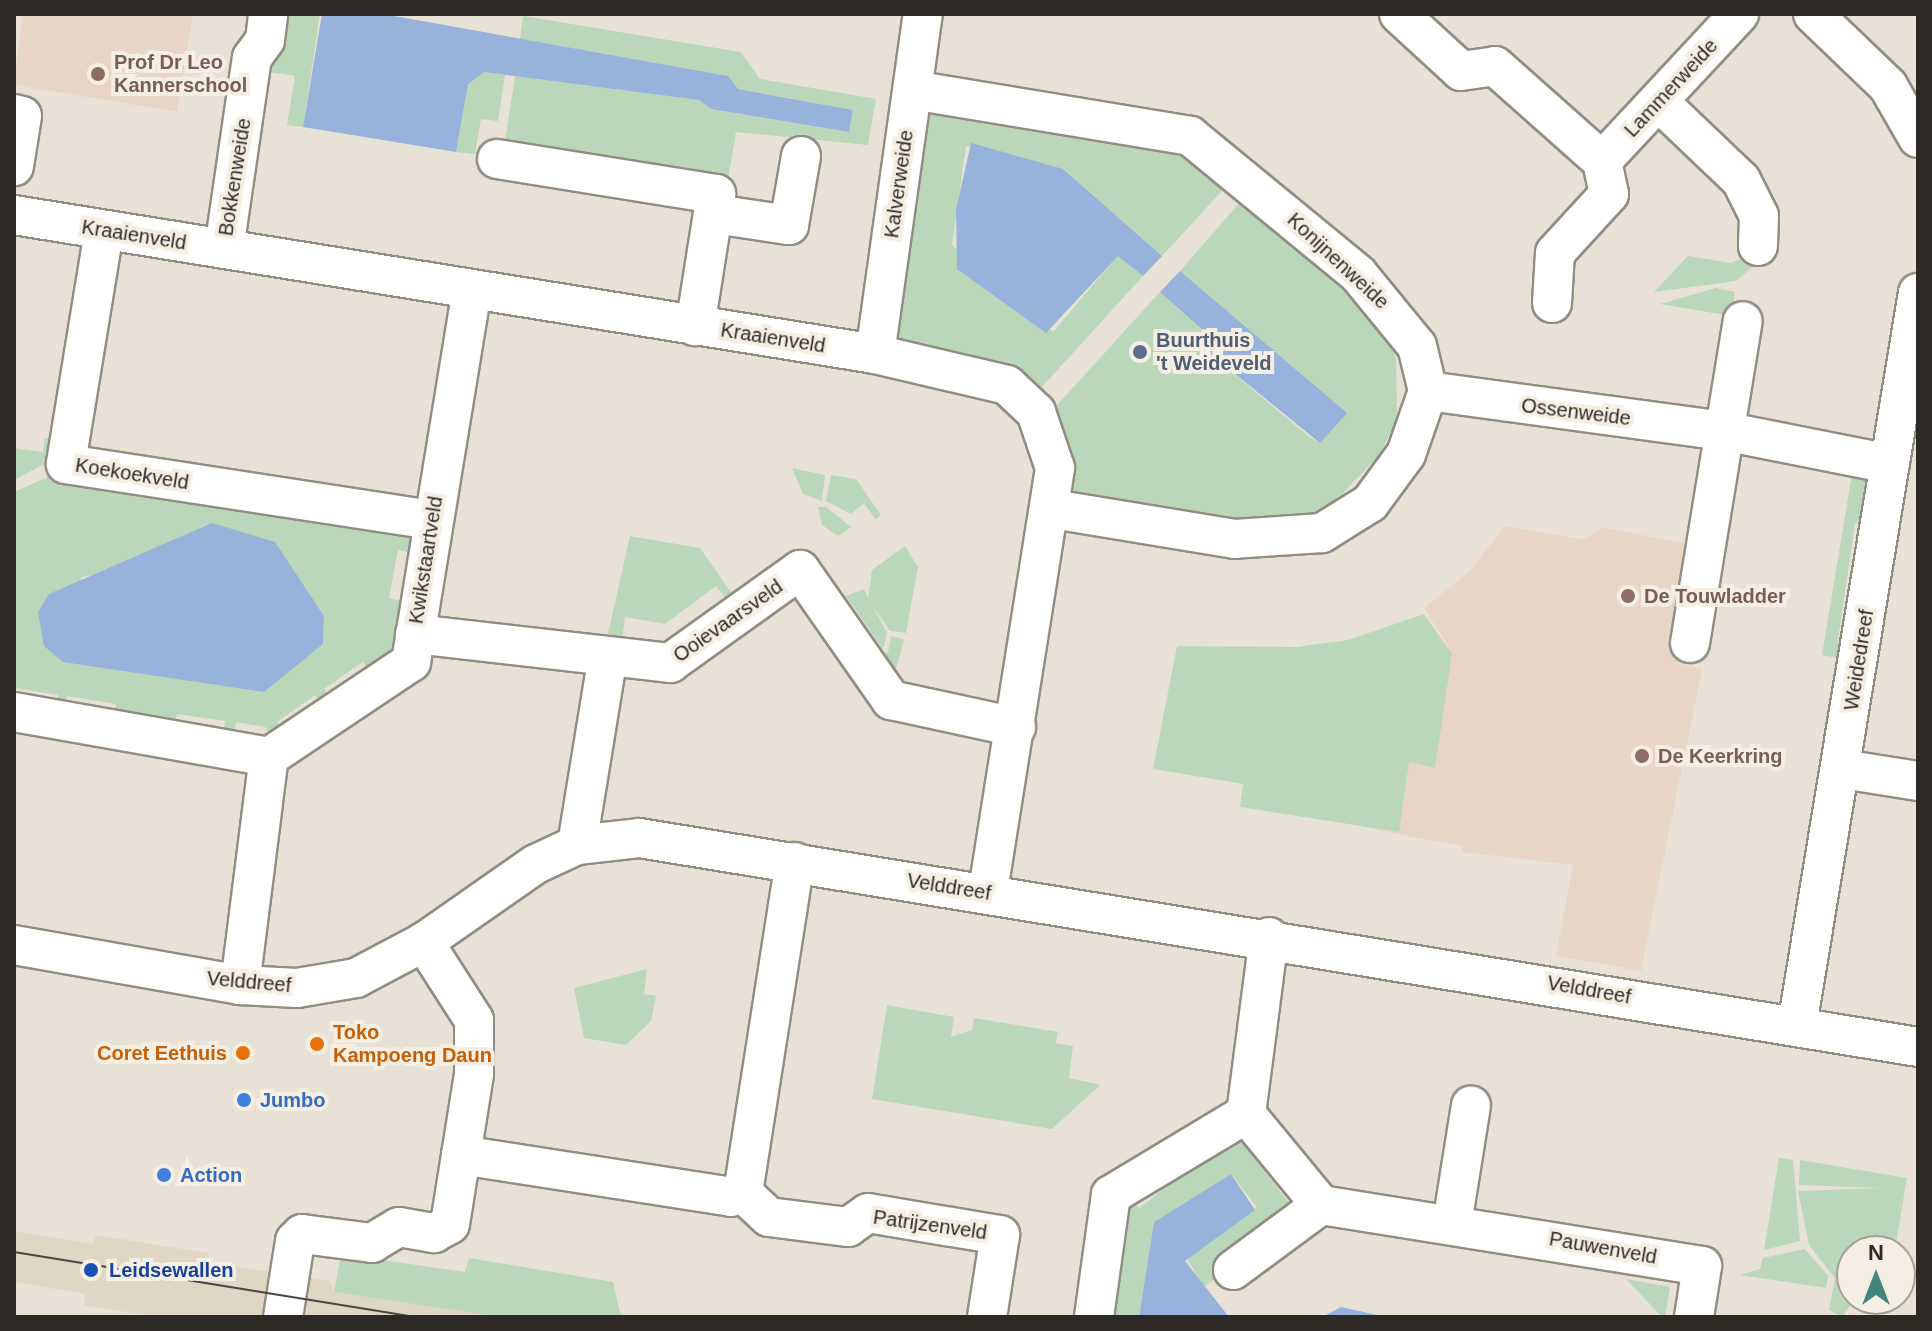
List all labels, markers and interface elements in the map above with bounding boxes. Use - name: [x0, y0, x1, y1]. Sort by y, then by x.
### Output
- street label: Lammerweide: [1619, 34, 1723, 142]
- place label: Prof Dr Leo Kannerschool: [114, 50, 247, 97]
- marker: Prof Dr Leo Kannerschool: [89, 65, 107, 83]
- street label: Bokkenweide: [214, 116, 256, 238]
- street label: Kalverweide: [880, 128, 918, 240]
- street label: Konijnenweide: [1282, 208, 1394, 314]
- street label: Kraaienveld: [80, 215, 188, 255]
- street label: Kraaienveld: [719, 318, 827, 358]
- place label: Buurthuis 't Weideveld: [1156, 328, 1272, 375]
- marker: Buurthuis 't Weideveld: [1131, 343, 1149, 361]
- street label: Ossenweide: [1520, 393, 1632, 431]
- street label: Koekoekveld: [74, 453, 190, 495]
- street label: Kwikstaartveld: [404, 494, 448, 626]
- street label: Ooievaarsveld: [669, 575, 787, 667]
- place label: De Touwladder: [1644, 584, 1786, 608]
- marker: De Touwladder: [1619, 587, 1637, 605]
- street label: Weidedreef: [1839, 608, 1879, 712]
- place label: De Keerkring: [1658, 744, 1782, 768]
- marker: De Keerkring: [1633, 747, 1651, 765]
- street label: Velddreef: [905, 869, 993, 905]
- street label: Velddreef: [206, 966, 292, 998]
- street label: Velddreef: [1545, 971, 1633, 1009]
- place label: Toko Kampoeng Daun: [333, 1020, 492, 1067]
- marker: Toko Kampoeng Daun: [308, 1035, 326, 1053]
- place label: Coret Eethuis: [97, 1041, 227, 1065]
- marker: Coret Eethuis: [234, 1044, 252, 1062]
- place label: Jumbo: [260, 1088, 326, 1112]
- marker: Jumbo: [235, 1091, 253, 1109]
- place label: Action: [180, 1163, 242, 1187]
- marker: Action: [155, 1166, 173, 1184]
- street label: Patrijzenveld: [872, 1205, 988, 1245]
- street label: Pauwenveld: [1547, 1227, 1659, 1269]
- north arrow: [1836, 1235, 1916, 1315]
- text: N: [1868, 1240, 1884, 1265]
- place label: Leidsewallen: [109, 1258, 233, 1282]
- marker: Leidsewallen: [80, 1259, 102, 1281]

